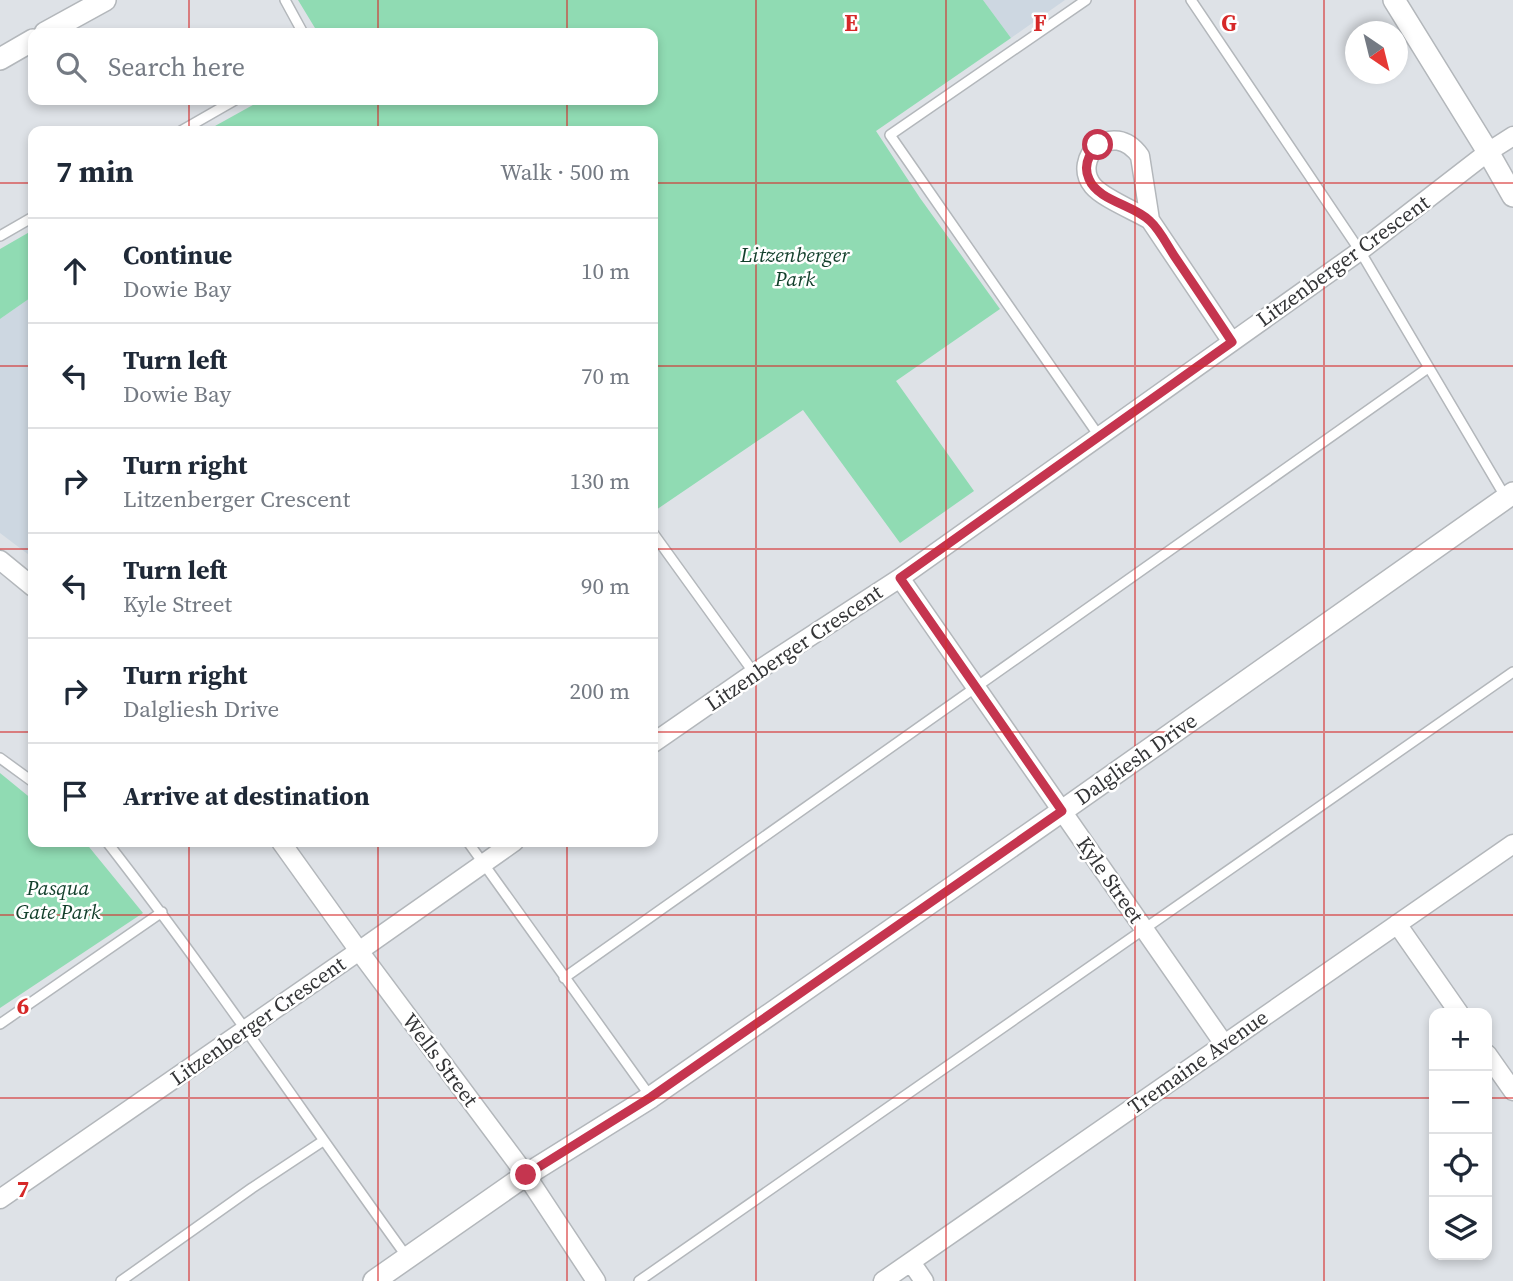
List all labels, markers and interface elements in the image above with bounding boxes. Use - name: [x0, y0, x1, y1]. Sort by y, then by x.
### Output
- text: E: [844, 7, 858, 39]
- text: F: [1033, 7, 1047, 39]
- text: G: [1221, 7, 1237, 39]
- north arrow: [1345, 21, 1408, 84]
- search box: [28, 28, 658, 105]
- icon: search: [52, 48, 90, 86]
- text: Search here: [108, 49, 245, 85]
- route start: [1082, 129, 1113, 160]
- text: 7 min: [56, 151, 134, 192]
- text: Walk · 500 m: [500, 156, 630, 188]
- street label: Litzenberger Crescent: [1250, 188, 1435, 333]
- text: Continue: [123, 237, 232, 273]
- park label: Litzenberger Park: [739, 240, 850, 293]
- icon: ahead: [56, 252, 94, 290]
- text: 10 m: [581, 255, 630, 287]
- text: Dowie Bay: [123, 273, 231, 305]
- text: Turn left: [123, 342, 227, 378]
- icon: left: [56, 357, 94, 395]
- text: 70 m: [581, 360, 630, 392]
- text: Dowie Bay: [123, 378, 231, 410]
- text: Turn right: [123, 447, 247, 483]
- icon: right: [56, 462, 94, 500]
- text: 130 m: [569, 465, 630, 497]
- text: Litzenberger Crescent: [123, 483, 350, 515]
- text: Turn left: [123, 552, 227, 588]
- icon: left: [56, 567, 94, 605]
- text: 90 m: [581, 570, 630, 602]
- street label: Litzenberger Crescent: [700, 577, 888, 718]
- text: Kyle Street: [123, 588, 232, 620]
- text: Turn right: [123, 657, 247, 693]
- icon: right: [56, 672, 94, 710]
- text: 200 m: [569, 675, 630, 707]
- text: Dalgliesh Drive: [123, 693, 279, 725]
- street label: Dalgliesh Drive: [1069, 706, 1202, 811]
- icon: arrive: [56, 777, 94, 815]
- text: Arrive at destination: [123, 778, 370, 814]
- street label: Kyle Street: [1070, 831, 1151, 929]
- park label: Pasqua Gate Park: [15, 873, 101, 926]
- street label: Litzenberger Crescent: [164, 949, 351, 1092]
- text: 6: [17, 990, 29, 1022]
- street label: Tremaine Avenue: [1122, 1003, 1273, 1121]
- street label: Wells Street: [396, 1007, 485, 1112]
- map controls: [1429, 1008, 1492, 1260]
- button: +: [1429, 1008, 1492, 1071]
- button: −: [1429, 1071, 1492, 1134]
- button: locate: [1429, 1134, 1492, 1197]
- route end: [510, 1159, 541, 1190]
- text: 7: [17, 1173, 29, 1205]
- button: layers: [1429, 1197, 1492, 1260]

